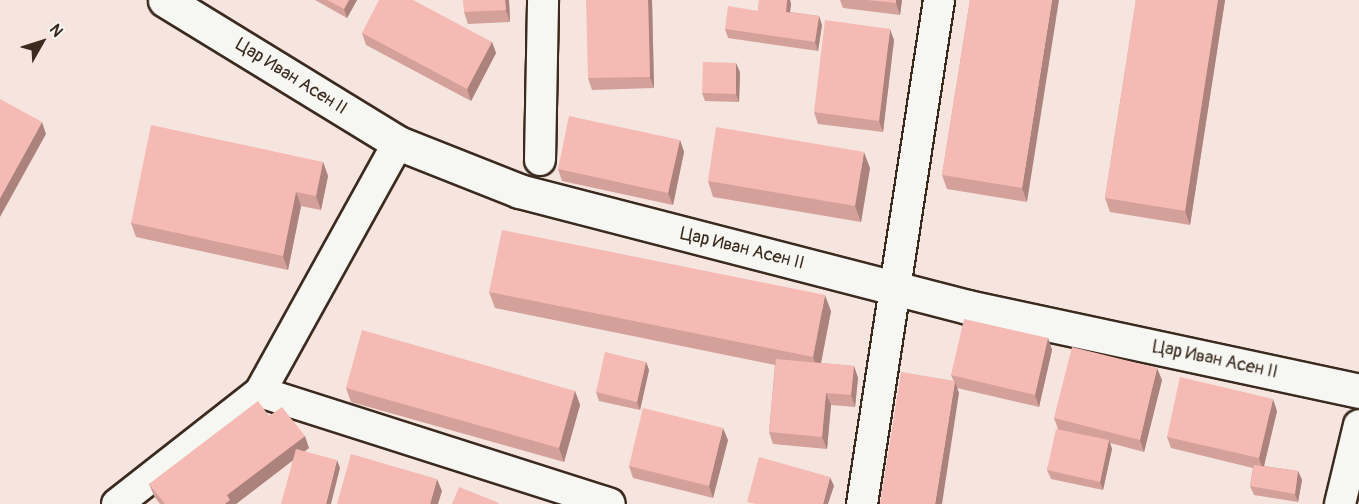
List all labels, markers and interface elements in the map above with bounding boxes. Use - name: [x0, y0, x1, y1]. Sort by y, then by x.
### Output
- north arrow: [12, 12, 72, 72]
- text: N: [45, 20, 67, 41]
- street label: Цар Иван Асен II: [231, 34, 351, 120]
- street label: Цар Иван Асен II: [678, 223, 806, 275]
- street label: Цар Иван Асен II: [1151, 336, 1279, 384]

